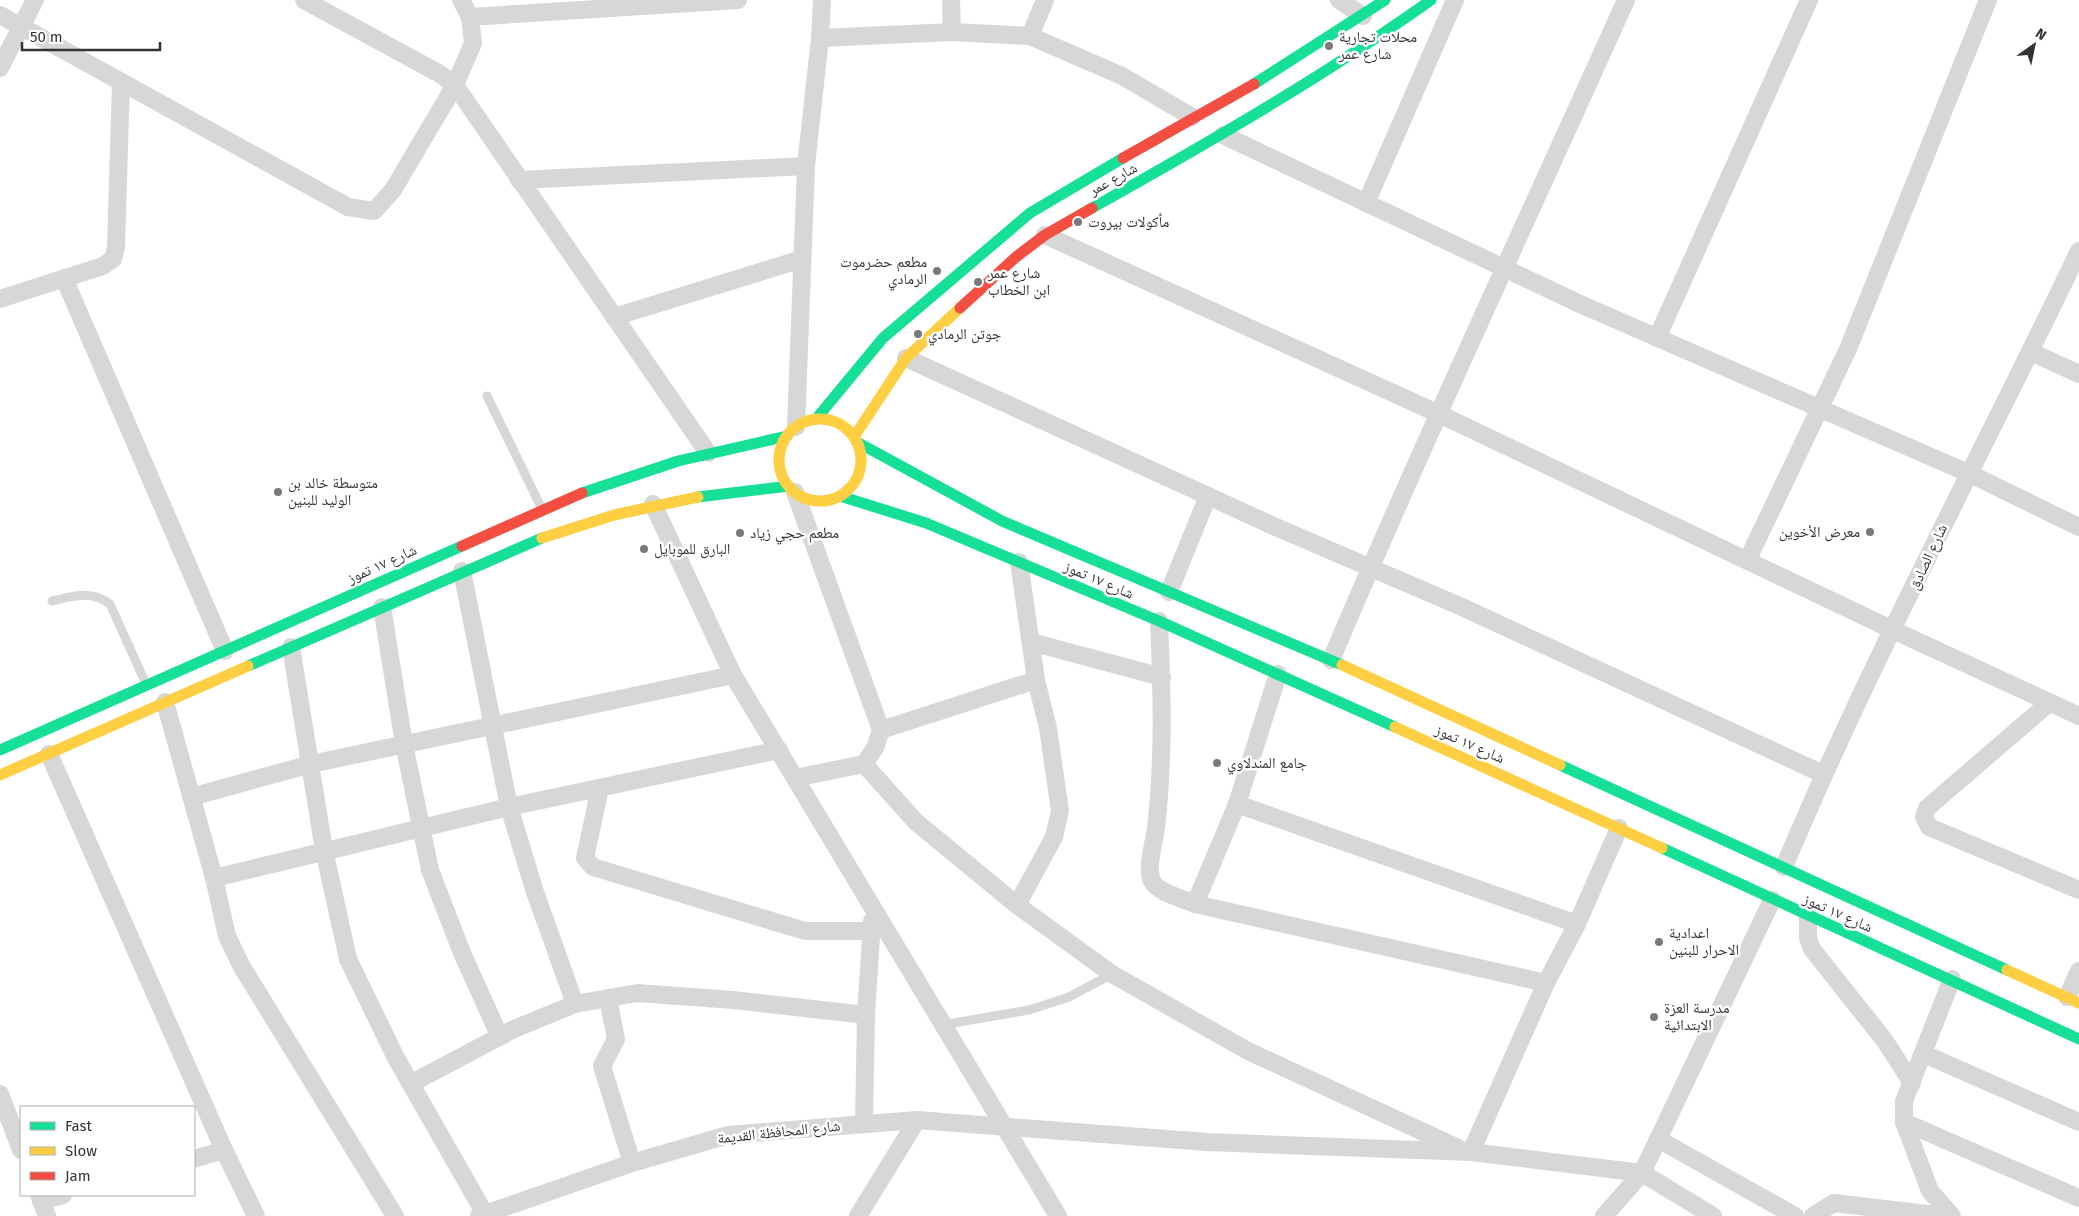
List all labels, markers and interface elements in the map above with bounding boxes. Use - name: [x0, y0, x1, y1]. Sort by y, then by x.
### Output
- scale bar: [22, 20, 160, 52]
- north arrow: [2009, 20, 2059, 70]
- text: N: [2032, 25, 2049, 44]
- text: 50 m: [30, 28, 63, 46]
- place label: محلات تجارية شارع عمر: [1338, 28, 1417, 64]
- marker: محلات تجارية شارع عمر: [1323, 40, 1335, 52]
- street label: شارع عمر: [1085, 158, 1141, 201]
- place label: مأكولات بيروت: [1088, 213, 1170, 231]
- marker: مأكولات بيروت: [1072, 216, 1084, 228]
- place label: مطعم حضرموت الرمادي: [840, 253, 927, 291]
- place label: شارع عمر ابن الخطاب: [987, 264, 1050, 300]
- marker: مطعم حضرموت الرمادي: [931, 265, 943, 277]
- marker: شارع عمر ابن الخطاب: [972, 276, 984, 288]
- place label: جوتن الرمادي: [928, 325, 1002, 346]
- marker: جوتن الرمادي: [912, 328, 924, 340]
- place label: متوسطة خالد بن الوليد للبنين: [288, 474, 378, 510]
- marker: متوسطة خالد بن الوليد للبنين: [272, 486, 284, 498]
- street label: شارع الصادق: [1905, 521, 1952, 593]
- place label: معرض الأخوين: [1779, 523, 1860, 542]
- place label: مطعم حجي زياد: [750, 524, 839, 545]
- marker: معرض الأخوين: [1864, 526, 1876, 538]
- marker: مطعم حجي زياد: [734, 527, 746, 539]
- place label: البارق للموبايل: [654, 540, 730, 559]
- street label: شارع ١٧ تموز: [344, 541, 420, 589]
- marker: البارق للموبايل: [638, 543, 650, 555]
- street label: شارع ١٧ تموز: [1060, 557, 1137, 604]
- street label: شارع ١٧ تموز: [1431, 720, 1508, 768]
- place label: جامع المندلاوي: [1227, 754, 1307, 775]
- marker: جامع المندلاوي: [1211, 757, 1223, 769]
- street label: شارع ١٧ تموز: [1799, 889, 1876, 937]
- place label: اعدادية الاحرار للبنين: [1669, 924, 1739, 960]
- marker: اعدادية الاحرار للبنين: [1653, 936, 1665, 948]
- place label: مدرسة العزة الابتدائية: [1664, 999, 1730, 1034]
- marker: مدرسة العزة الابتدائية: [1648, 1011, 1660, 1023]
- legend: [20, 1106, 195, 1196]
- text: Fast: [65, 1117, 92, 1135]
- street label: شارع المحافظة القديمة: [717, 1117, 842, 1148]
- text: Slow: [65, 1142, 97, 1160]
- text: Jam: [65, 1167, 91, 1185]

